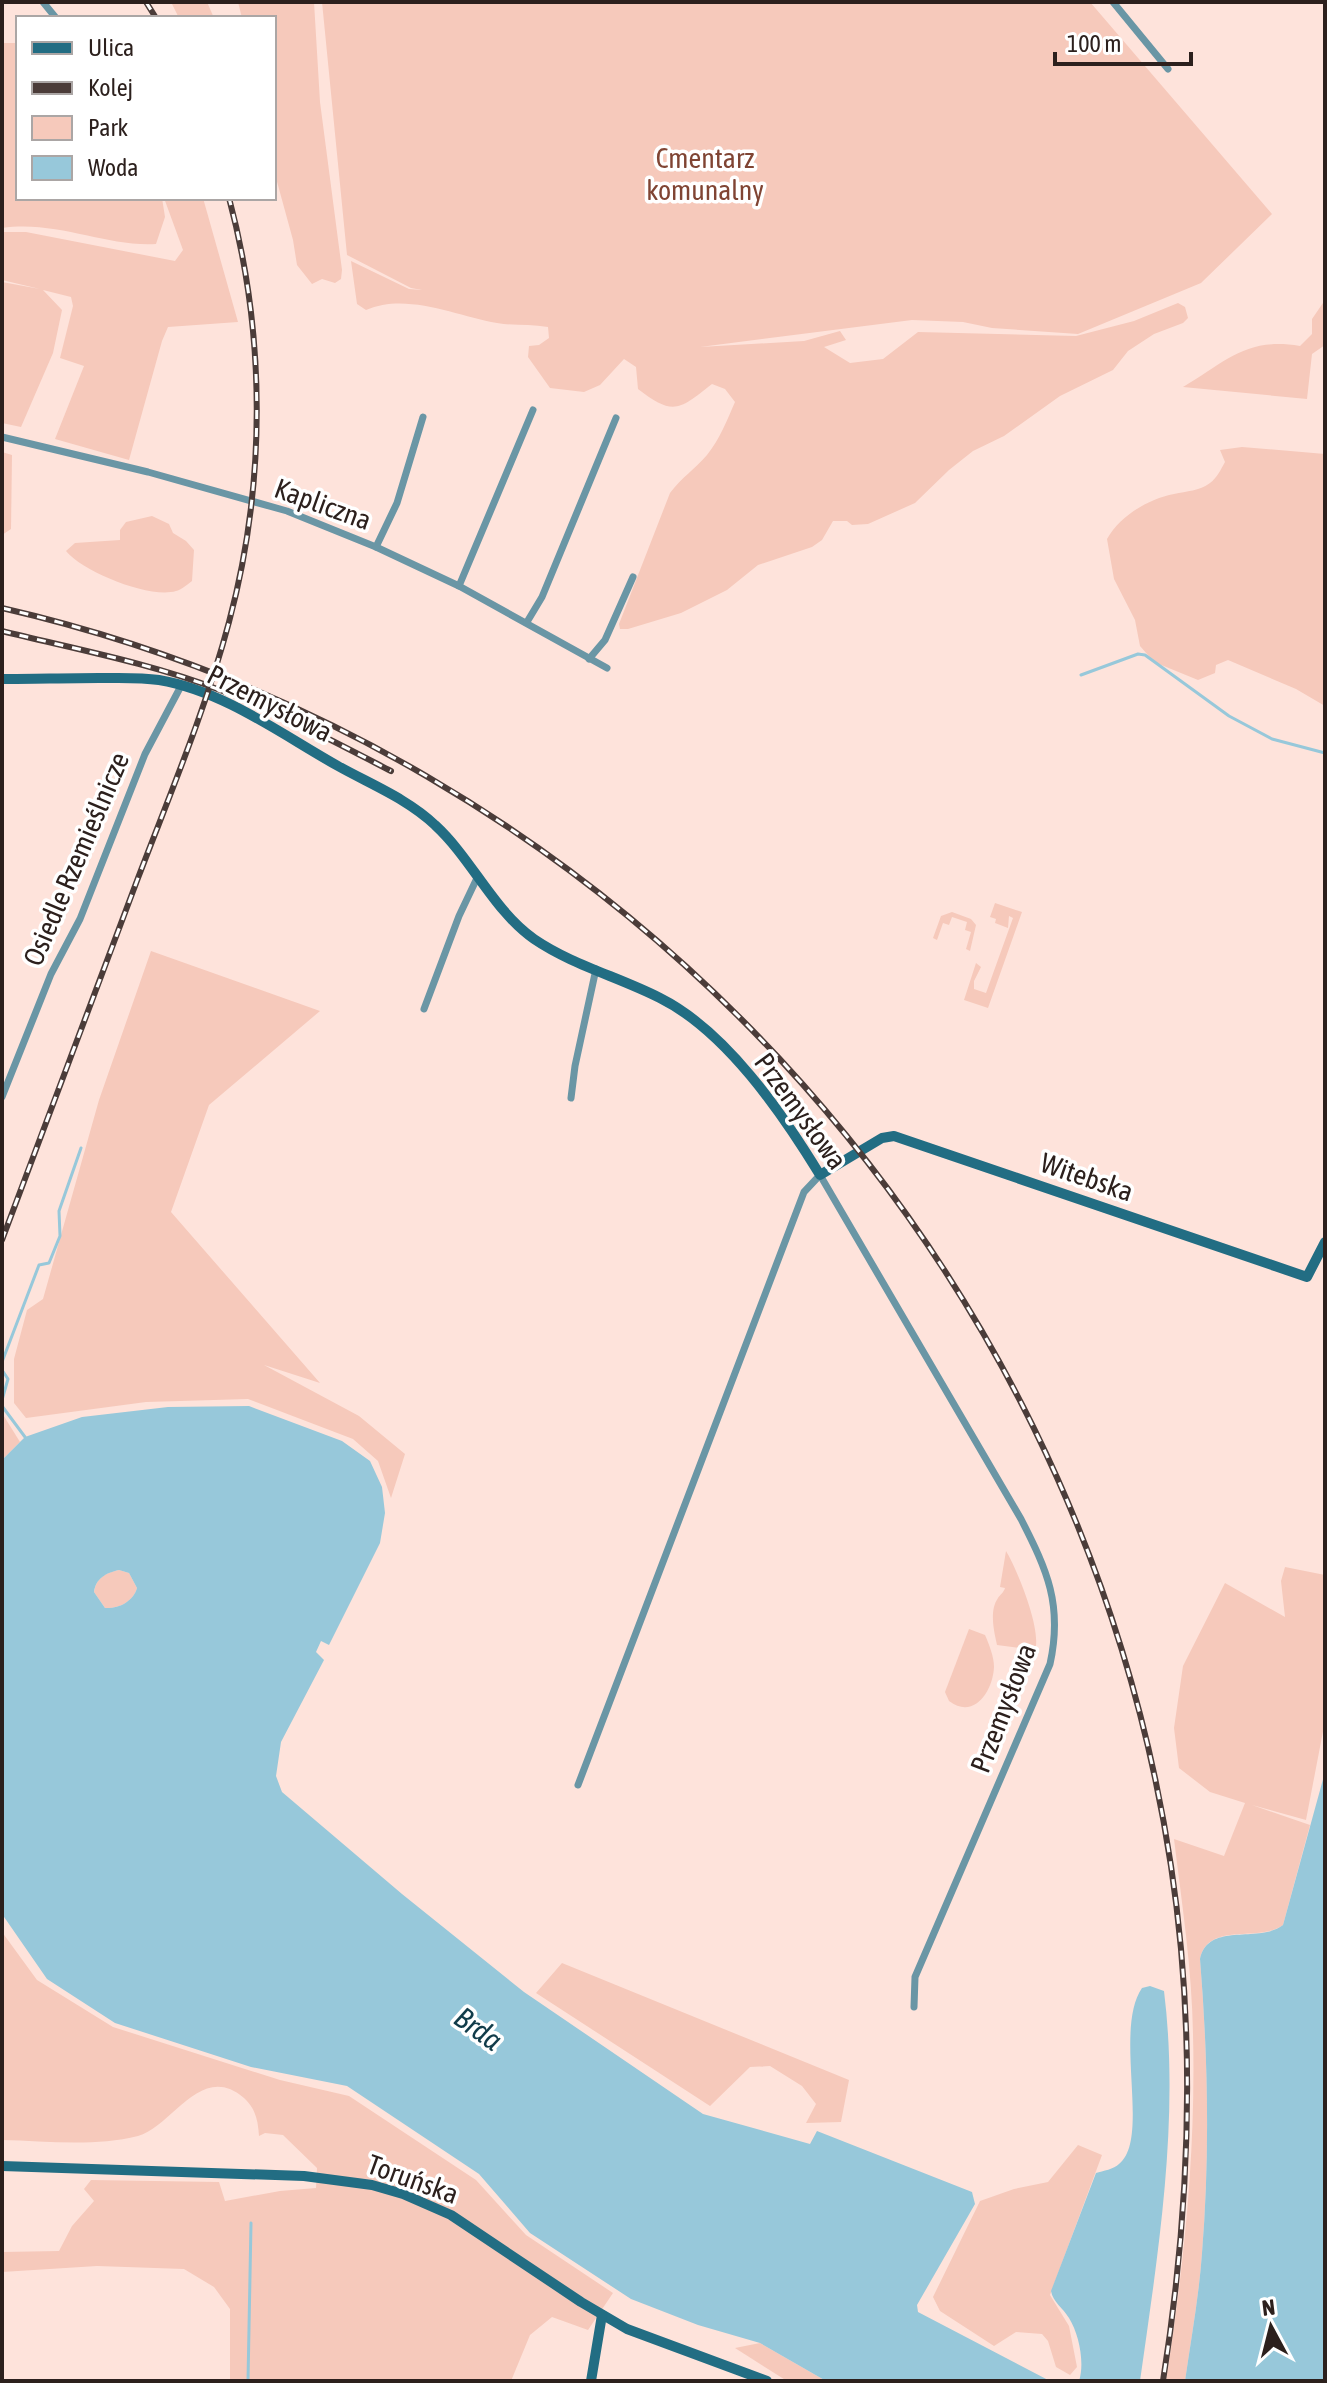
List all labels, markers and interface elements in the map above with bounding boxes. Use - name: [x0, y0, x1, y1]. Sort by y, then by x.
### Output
- legend: [16, 16, 276, 200]
- scale bar: [1055, 16, 1191, 66]
- text: 100 m: [1067, 30, 1121, 57]
- text: Ulica: [88, 34, 134, 61]
- text: Kolej: [88, 74, 133, 101]
- text: Park: [88, 114, 129, 141]
- park label: Cmentarz komunalny: [646, 142, 764, 206]
- text: Woda: [88, 154, 139, 181]
- street label: Kapliczna: [270, 472, 376, 536]
- street label: Przemysłowa: [202, 658, 338, 748]
- street label: Osiedle Rzemieślnicze: [17, 748, 135, 970]
- street label: Przemysłowa: [748, 1047, 854, 1175]
- street label: Witebska: [1037, 1146, 1137, 1208]
- street label: Przemysłowa: [964, 1639, 1042, 1777]
- water label: Brda: [448, 2000, 509, 2057]
- street label: Toruńska: [363, 2148, 463, 2210]
- north arrow: [1231, 2287, 1311, 2367]
- text: N: [1261, 2293, 1277, 2321]

